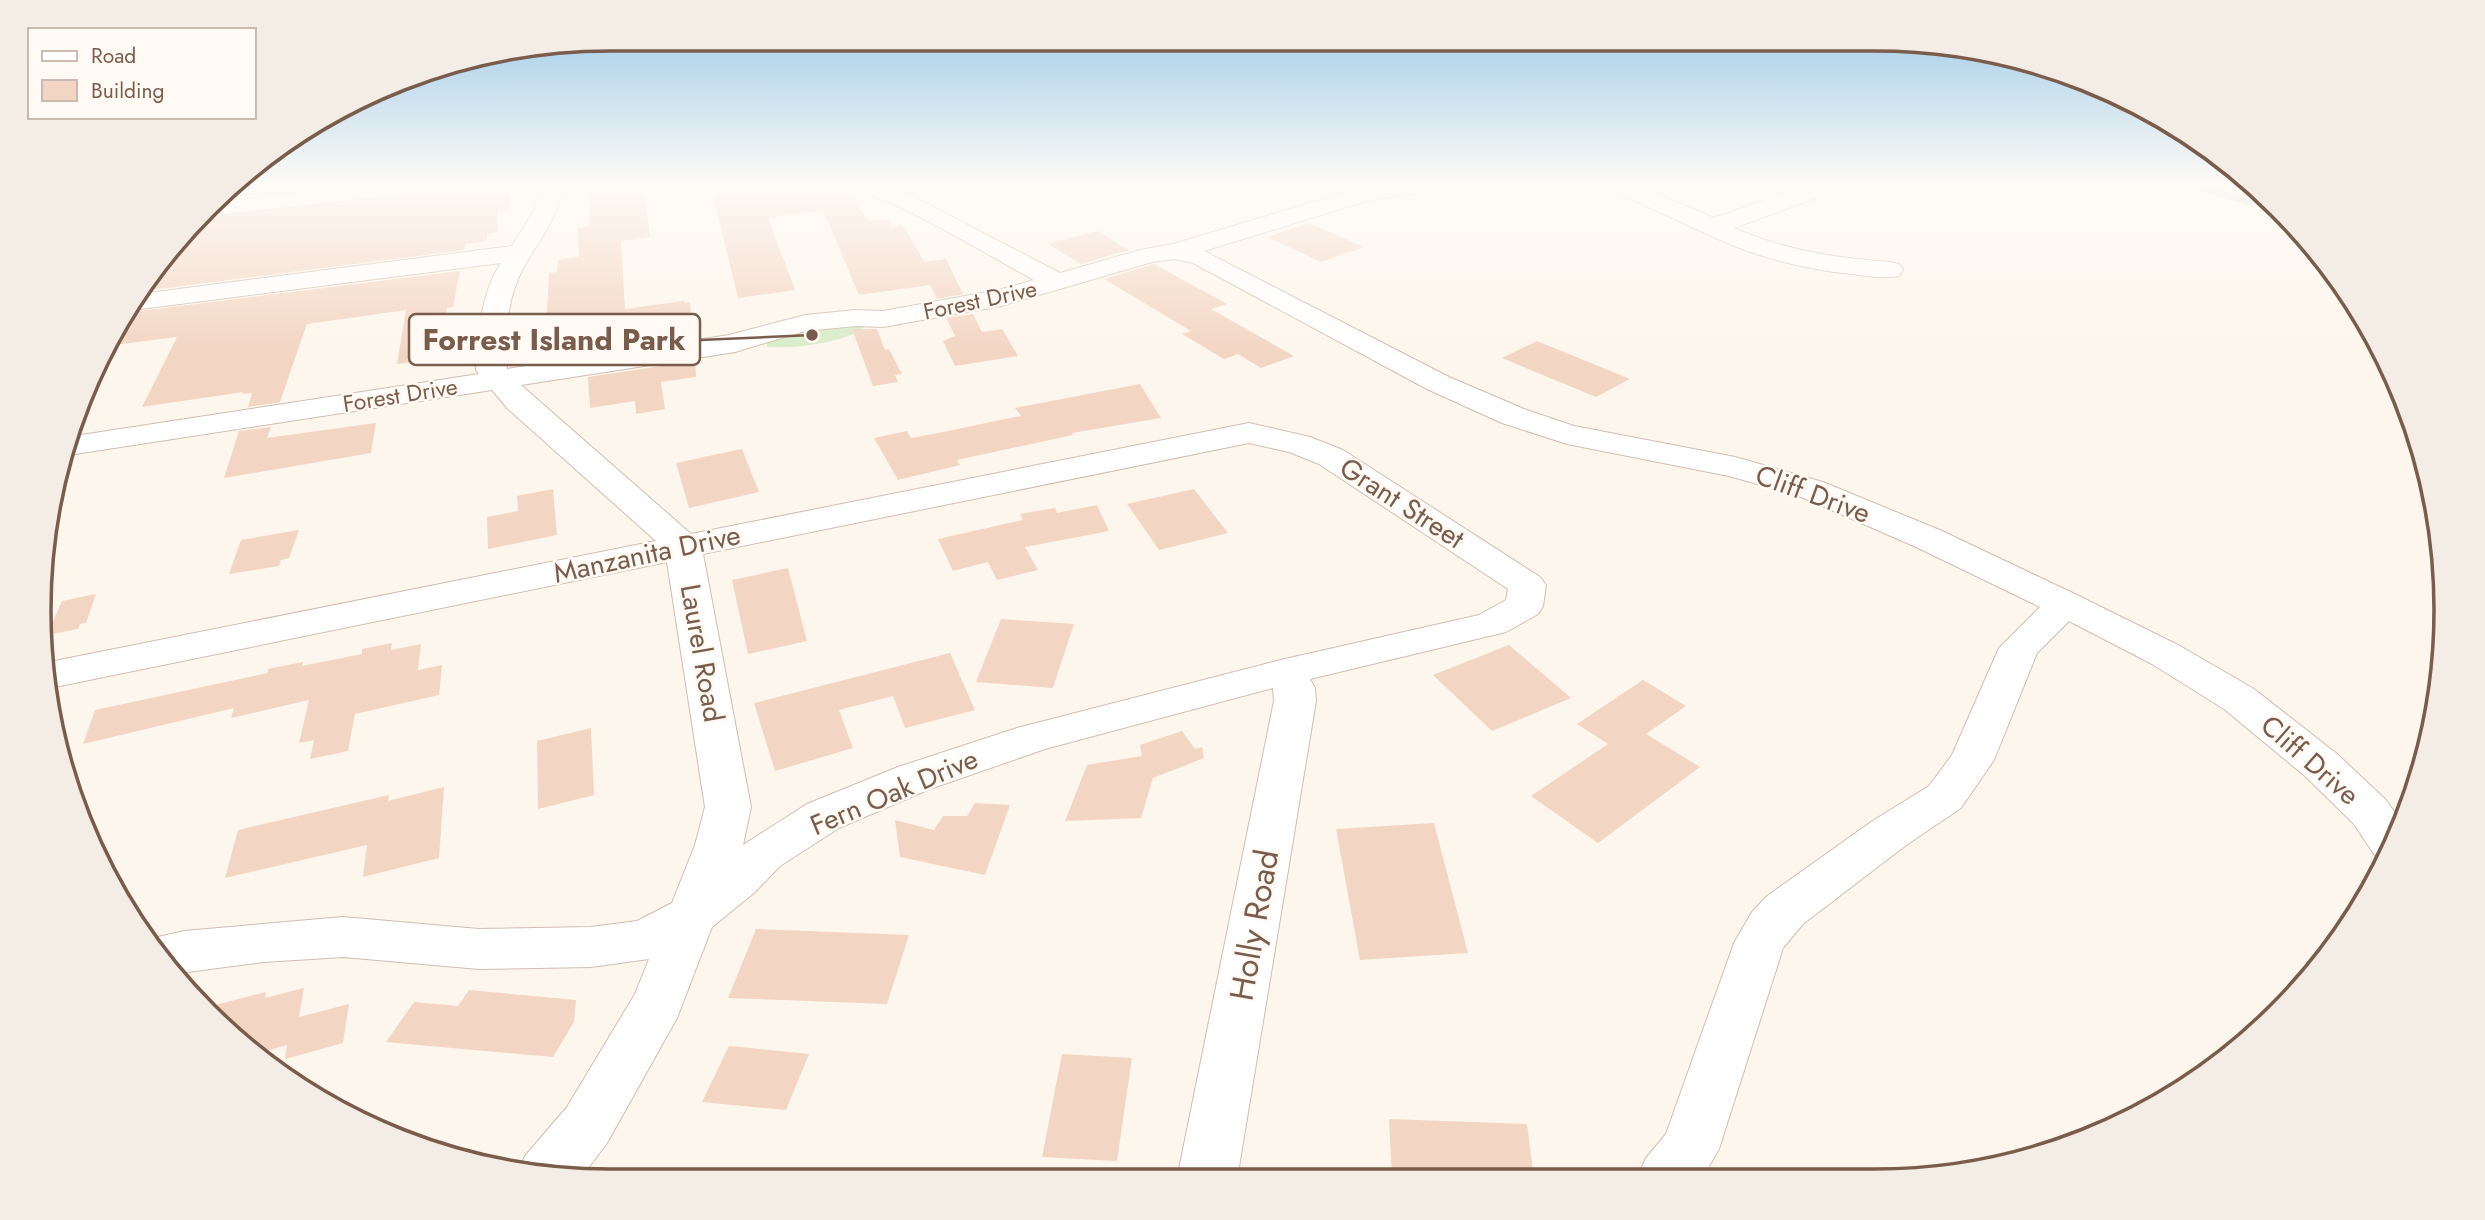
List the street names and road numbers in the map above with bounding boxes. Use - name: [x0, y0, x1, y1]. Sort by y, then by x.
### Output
- street label: Forest Drive: [920, 271, 1040, 329]
- street label: Forest Drive: [340, 369, 460, 421]
- street label: Grant Street: [1332, 447, 1473, 559]
- street label: Cliff Drive: [1750, 454, 1876, 534]
- street label: Manzanita Drive: [550, 514, 744, 594]
- street label: Laurel Road: [670, 581, 734, 725]
- street label: Cliff Drive: [2251, 705, 2369, 815]
- street label: Fern Oak Drive: [804, 738, 984, 846]
- street label: Holly Road: [1218, 846, 1290, 1004]

